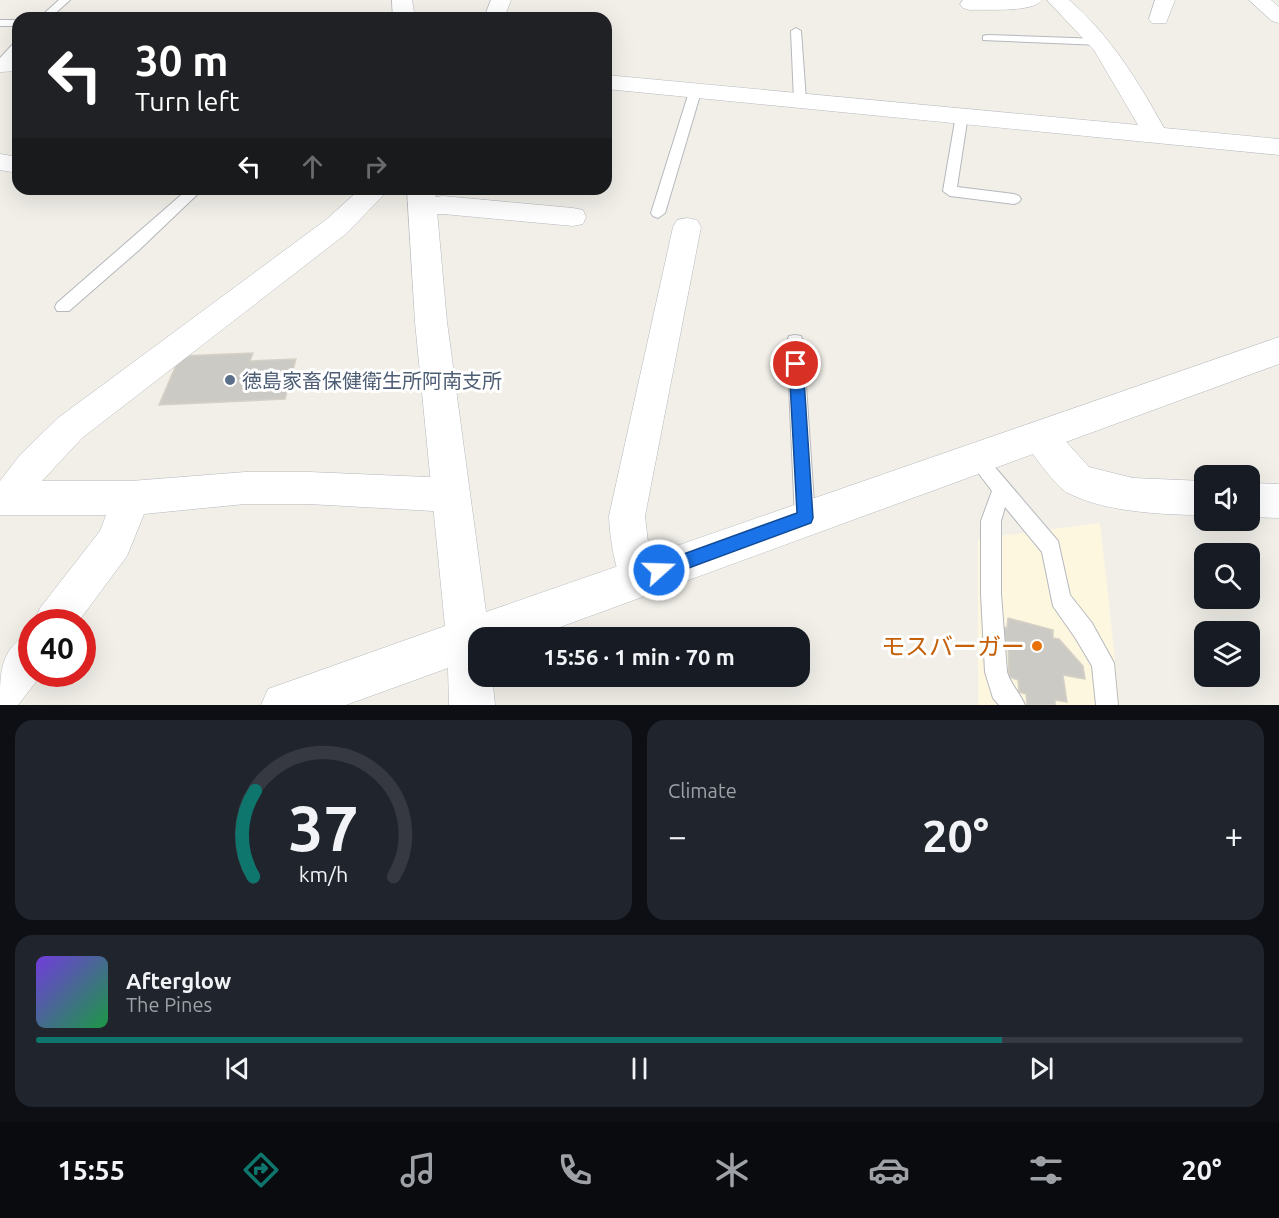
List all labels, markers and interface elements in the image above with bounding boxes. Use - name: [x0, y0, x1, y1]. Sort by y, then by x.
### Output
- icon: left: [36, 36, 114, 114]
- text: 30 m: [135, 37, 229, 84]
- text: Turn left: [135, 86, 239, 116]
- icon: left: [233, 150, 266, 183]
- icon: ahead: [296, 150, 329, 183]
- icon: right: [359, 150, 392, 183]
- pin: [770, 338, 821, 389]
- icon: arrive: [779, 347, 812, 380]
- place label: 徳島家畜保健衛生所阿南支所: [242, 369, 502, 392]
- marker: 徳島家畜保健衛生所阿南支所: [223, 373, 237, 387]
- map controls: [1194, 465, 1260, 687]
- button: sound: [1194, 465, 1260, 531]
- position arrow: [627, 538, 691, 602]
- button: search: [1194, 543, 1260, 609]
- speed limit sign: 40: [18, 609, 96, 687]
- button: layers: [1194, 621, 1260, 687]
- place label: モスバーガー: [881, 633, 1025, 660]
- marker: モスバーガー: [1030, 639, 1044, 653]
- text: 15:56 · 1 min · 70 m: [543, 644, 735, 669]
- text: Climate: [668, 779, 737, 802]
- text: 37: [288, 793, 359, 863]
- text: 20°: [922, 810, 989, 861]
- text: −: [668, 817, 687, 854]
- text: +: [1224, 817, 1243, 854]
- text: km/h: [299, 862, 348, 886]
- text: Afterglow: [126, 968, 231, 993]
- text: The Pines: [126, 993, 212, 1016]
- icon: previous: [221, 1052, 254, 1085]
- icon: pause: [623, 1052, 656, 1085]
- icon: next: [1025, 1052, 1058, 1085]
- icon: directions: [240, 1149, 282, 1191]
- icon: music: [397, 1149, 439, 1191]
- icon: phone: [554, 1149, 596, 1191]
- icon: climate: [711, 1149, 753, 1191]
- icon: car: [868, 1149, 910, 1191]
- icon: filters: [1025, 1149, 1067, 1191]
- text: 15:55: [57, 1155, 125, 1185]
- text: 20°: [1181, 1155, 1221, 1185]

